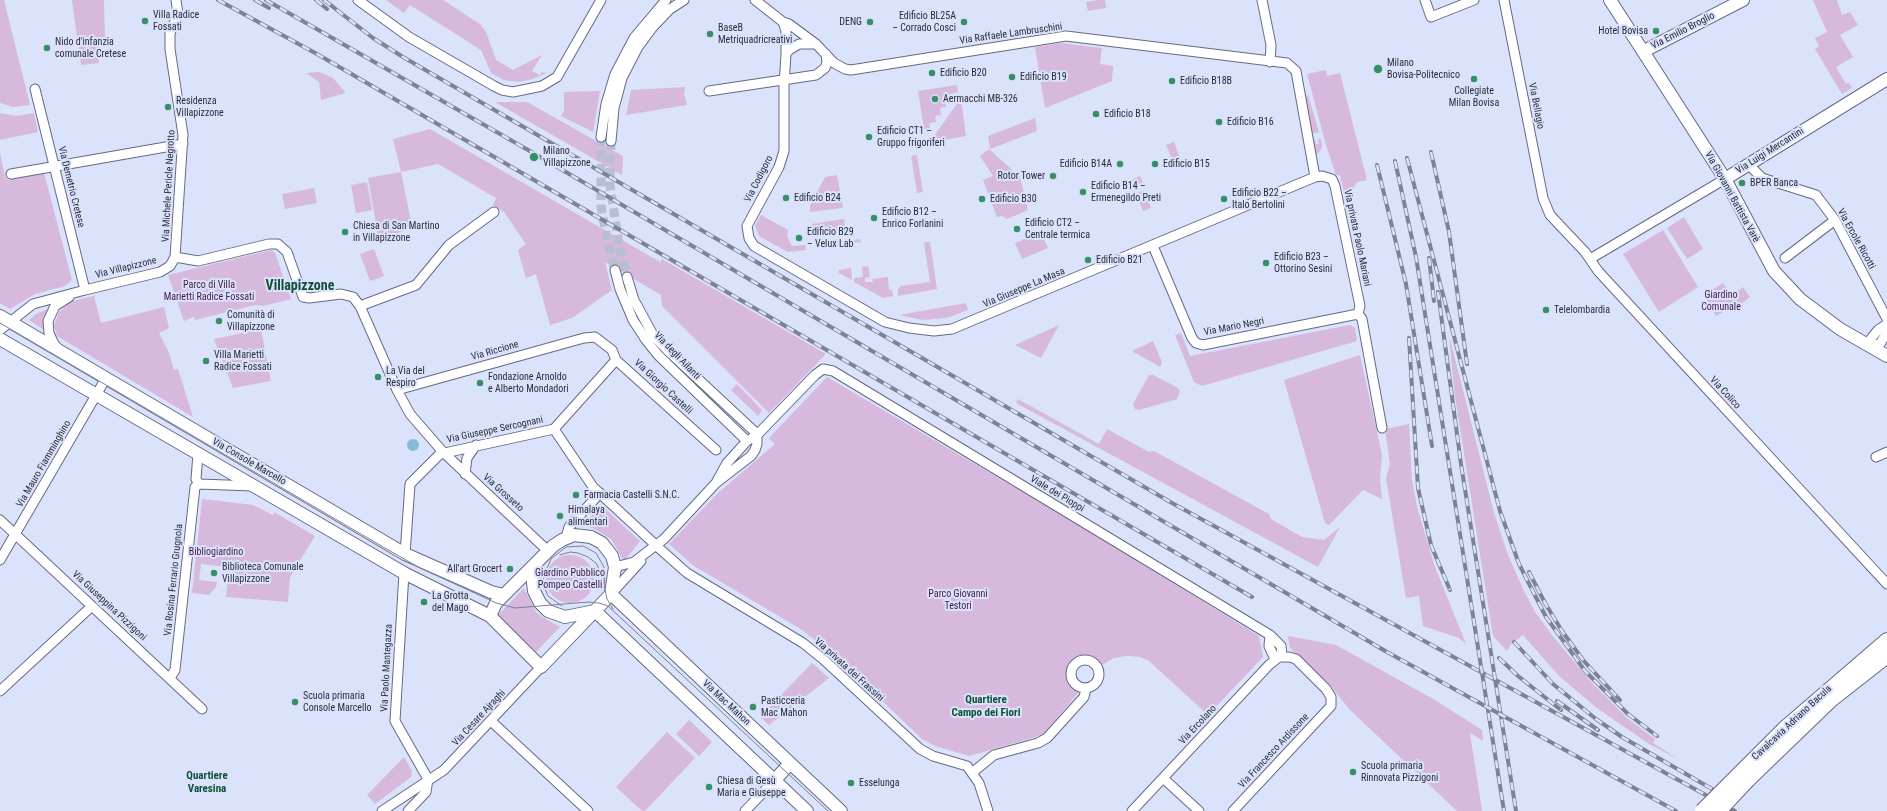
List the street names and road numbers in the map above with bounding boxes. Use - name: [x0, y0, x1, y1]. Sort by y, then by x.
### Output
- street label: Via Emilio Broglio: [1649, 10, 1717, 52]
- street label: Via Raffaele Lambruschini: [959, 21, 1063, 47]
- street label: Via Bellagio: [1526, 82, 1546, 130]
- street label: Via Luigi Mercantini: [1734, 125, 1806, 177]
- street label: Via Michele Pericle Negrotto: [160, 130, 178, 242]
- street label: Via Demetrio Cretese: [55, 145, 87, 229]
- street label: Via Giovanni Battista Varè: [1702, 149, 1762, 245]
- street label: Via Codigoro: [742, 154, 776, 204]
- street label: Via privata Paolo Mariani: [1341, 188, 1373, 288]
- street label: Via Ercole Ricotti: [1834, 207, 1878, 271]
- street label: Via Villapizzone: [94, 255, 158, 281]
- street label: Via Giuseppe La Masa: [981, 265, 1067, 311]
- street label: Via Mario Negri: [1203, 315, 1265, 339]
- street label: Via degli Ailanti: [651, 330, 703, 382]
- street label: Via Riccione: [470, 339, 520, 363]
- street label: Via Giorgio Castelli: [631, 357, 695, 417]
- street label: Via Colico: [1707, 374, 1743, 412]
- street label: Via Giuseppe Sercognani: [446, 414, 544, 446]
- street label: Via Mauro Fiamminghino: [14, 418, 74, 510]
- street label: Via Console Marcello: [210, 436, 288, 488]
- street label: Via Grosseto: [480, 472, 526, 514]
- street label: Viale dei Pioppi: [1028, 473, 1086, 515]
- street label: Via Rosina Ferrario Grugnola: [162, 523, 186, 637]
- street label: Via Giuseppina Pizzigoni: [69, 568, 149, 644]
- street label: Via Paolo Mantegazza: [379, 624, 395, 712]
- street label: Via privata dei Frassini: [812, 636, 886, 704]
- street label: Via Mac Mahon: [699, 678, 753, 728]
- street label: Cavalcavia Adriano Bacula: [1750, 683, 1834, 763]
- street label: Via Cesare Ajraghi: [450, 687, 508, 749]
- street label: Via Ercolano: [1177, 703, 1219, 747]
- street label: Via Francesco Ardissone: [1236, 711, 1312, 791]

